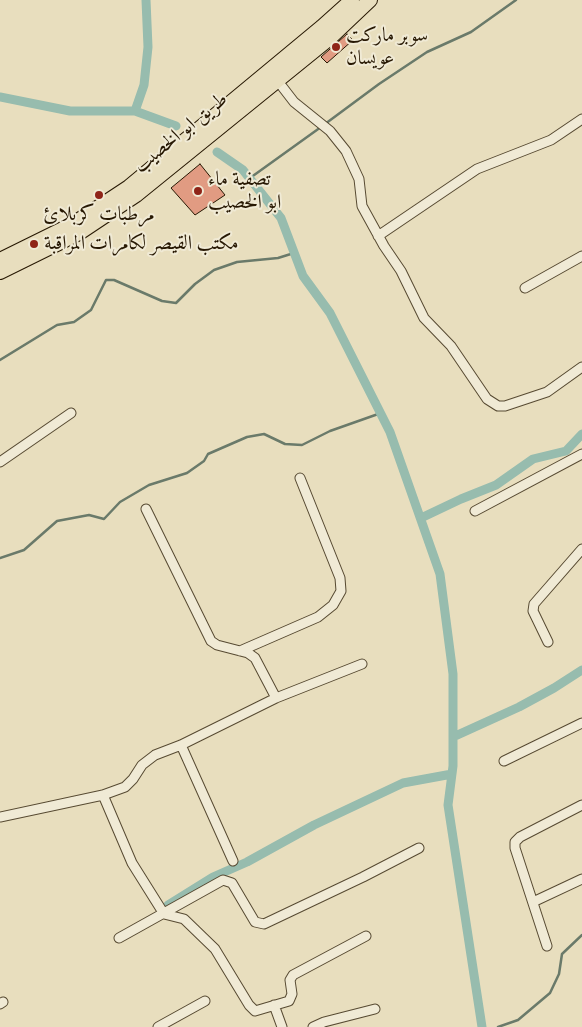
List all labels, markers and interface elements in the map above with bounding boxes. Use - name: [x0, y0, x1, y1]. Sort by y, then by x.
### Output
- place label: سوبر ماركت عويسان: [346, 24, 428, 71]
- marker: سوبر ماركت عويسان: [330, 41, 342, 53]
- street label: طريق ابو الخصيب: [129, 88, 233, 178]
- place label: تصفية ماء ابو الخصيب: [208, 168, 281, 215]
- marker: تصفية ماء ابو الخصيب: [192, 185, 204, 197]
- marker: مرطبات كربلائ: [93, 189, 105, 201]
- place label: مرطبات كربلائ: [43, 203, 155, 227]
- place label: مكتب القيصر لكامرات المراقبة: [44, 232, 239, 256]
- marker: مكتب القيصر لكامرات المراقبة: [28, 238, 40, 250]

